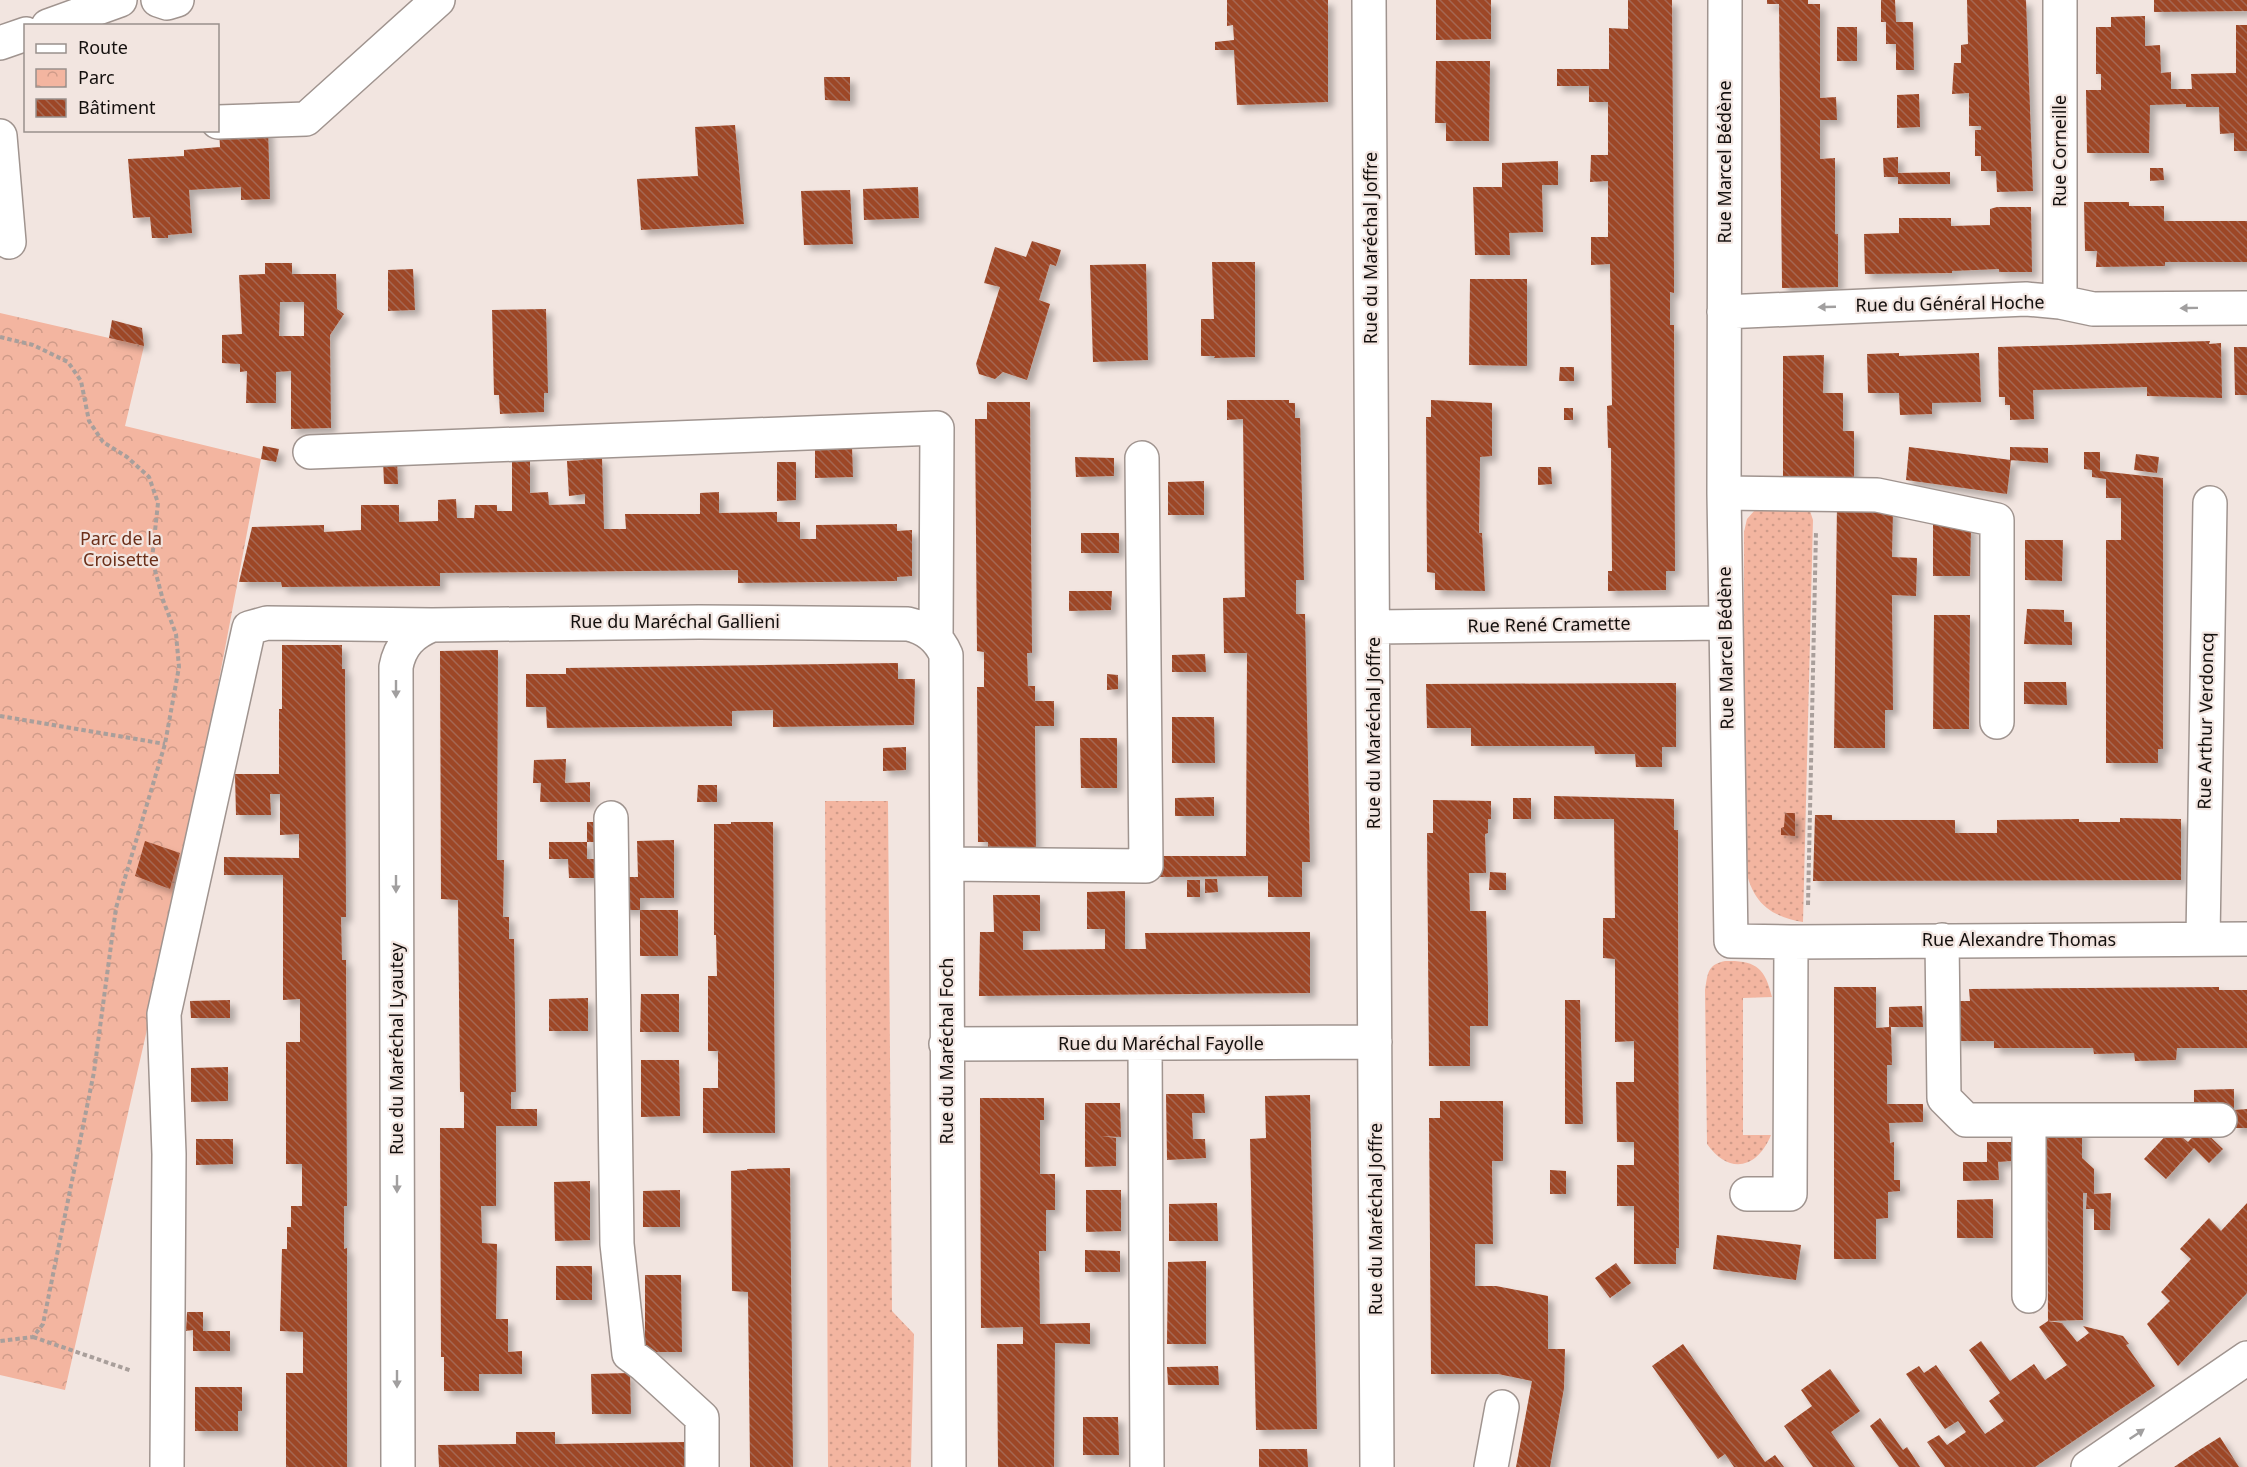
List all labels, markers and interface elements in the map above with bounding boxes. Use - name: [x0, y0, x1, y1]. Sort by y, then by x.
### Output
- legend: [24, 24, 219, 132]
- text: Route: [78, 35, 128, 59]
- text: Parc: [78, 65, 115, 89]
- street label: Rue Marcel Bédène: [1712, 80, 1736, 244]
- text: Bâtiment: [78, 95, 156, 119]
- street label: Rue Corneille: [2047, 95, 2071, 207]
- street label: Rue du Maréchal Joffre: [1358, 152, 1382, 344]
- street label: Rue du Général Hoche: [1855, 289, 2045, 317]
- one-way arrow: [1817, 303, 1836, 312]
- one-way arrow: [2179, 303, 2198, 313]
- park label: Parc de la Croisette: [80, 526, 162, 571]
- street label: Rue Marcel Bédène: [1712, 566, 1738, 730]
- street label: Rue du Maréchal Gallieni: [570, 609, 780, 633]
- street label: Rue René Cramette: [1467, 611, 1631, 637]
- street label: Rue Arthur Verdoncq: [2191, 632, 2219, 810]
- street label: Rue du Maréchal Joffre: [1361, 637, 1385, 829]
- one-way arrow: [391, 679, 401, 698]
- one-way arrow: [391, 874, 401, 893]
- street label: Rue Alexandre Thomas: [1922, 927, 2116, 951]
- street label: Rue du Maréchal Lyautey: [384, 942, 408, 1155]
- street label: Rue du Maréchal Foch: [934, 958, 958, 1144]
- street label: Rue du Maréchal Fayolle: [1058, 1031, 1264, 1055]
- street label: Rue du Maréchal Joffre: [1363, 1123, 1387, 1315]
- one-way arrow: [392, 1174, 402, 1193]
- one-way arrow: [392, 1369, 402, 1388]
- one-way arrow: [2128, 1428, 2144, 1440]

